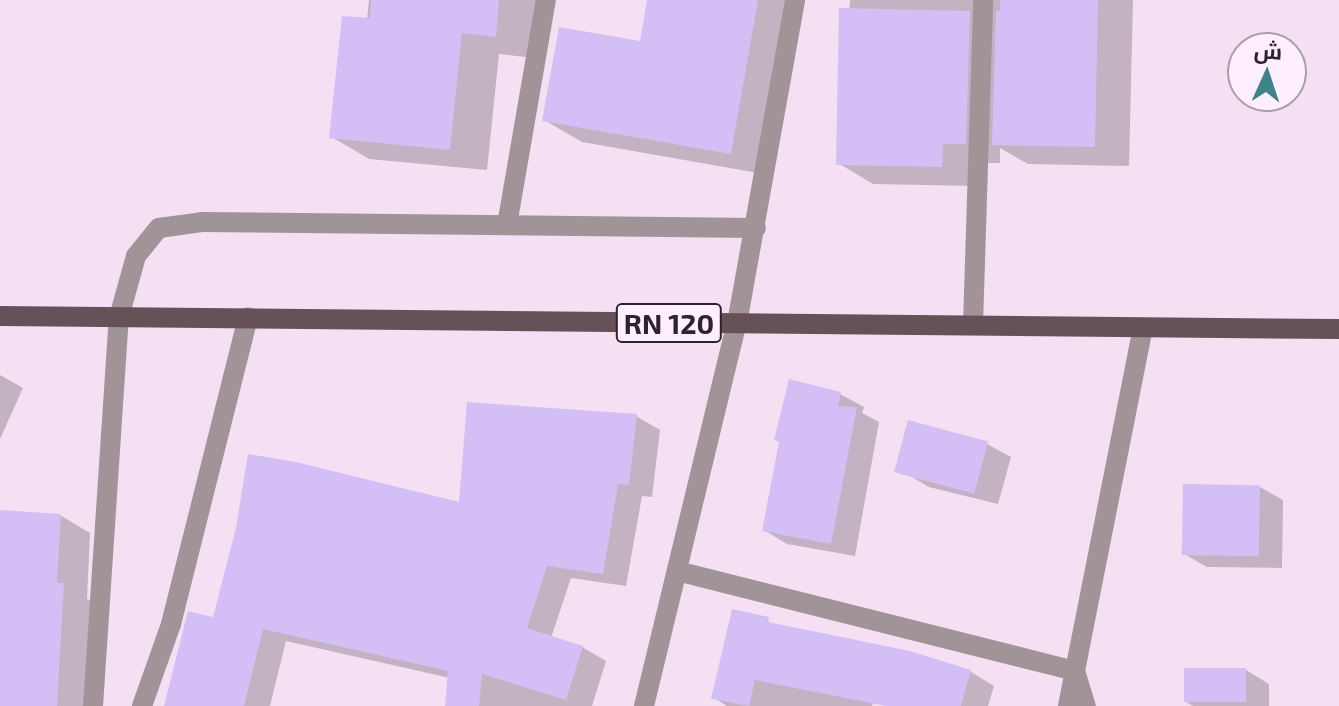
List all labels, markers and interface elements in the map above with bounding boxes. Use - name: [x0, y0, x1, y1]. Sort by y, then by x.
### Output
- north arrow: [1227, 32, 1307, 112]
- text: ش: [1253, 36, 1283, 64]
- road number: RN 120: [615, 299, 723, 347]

